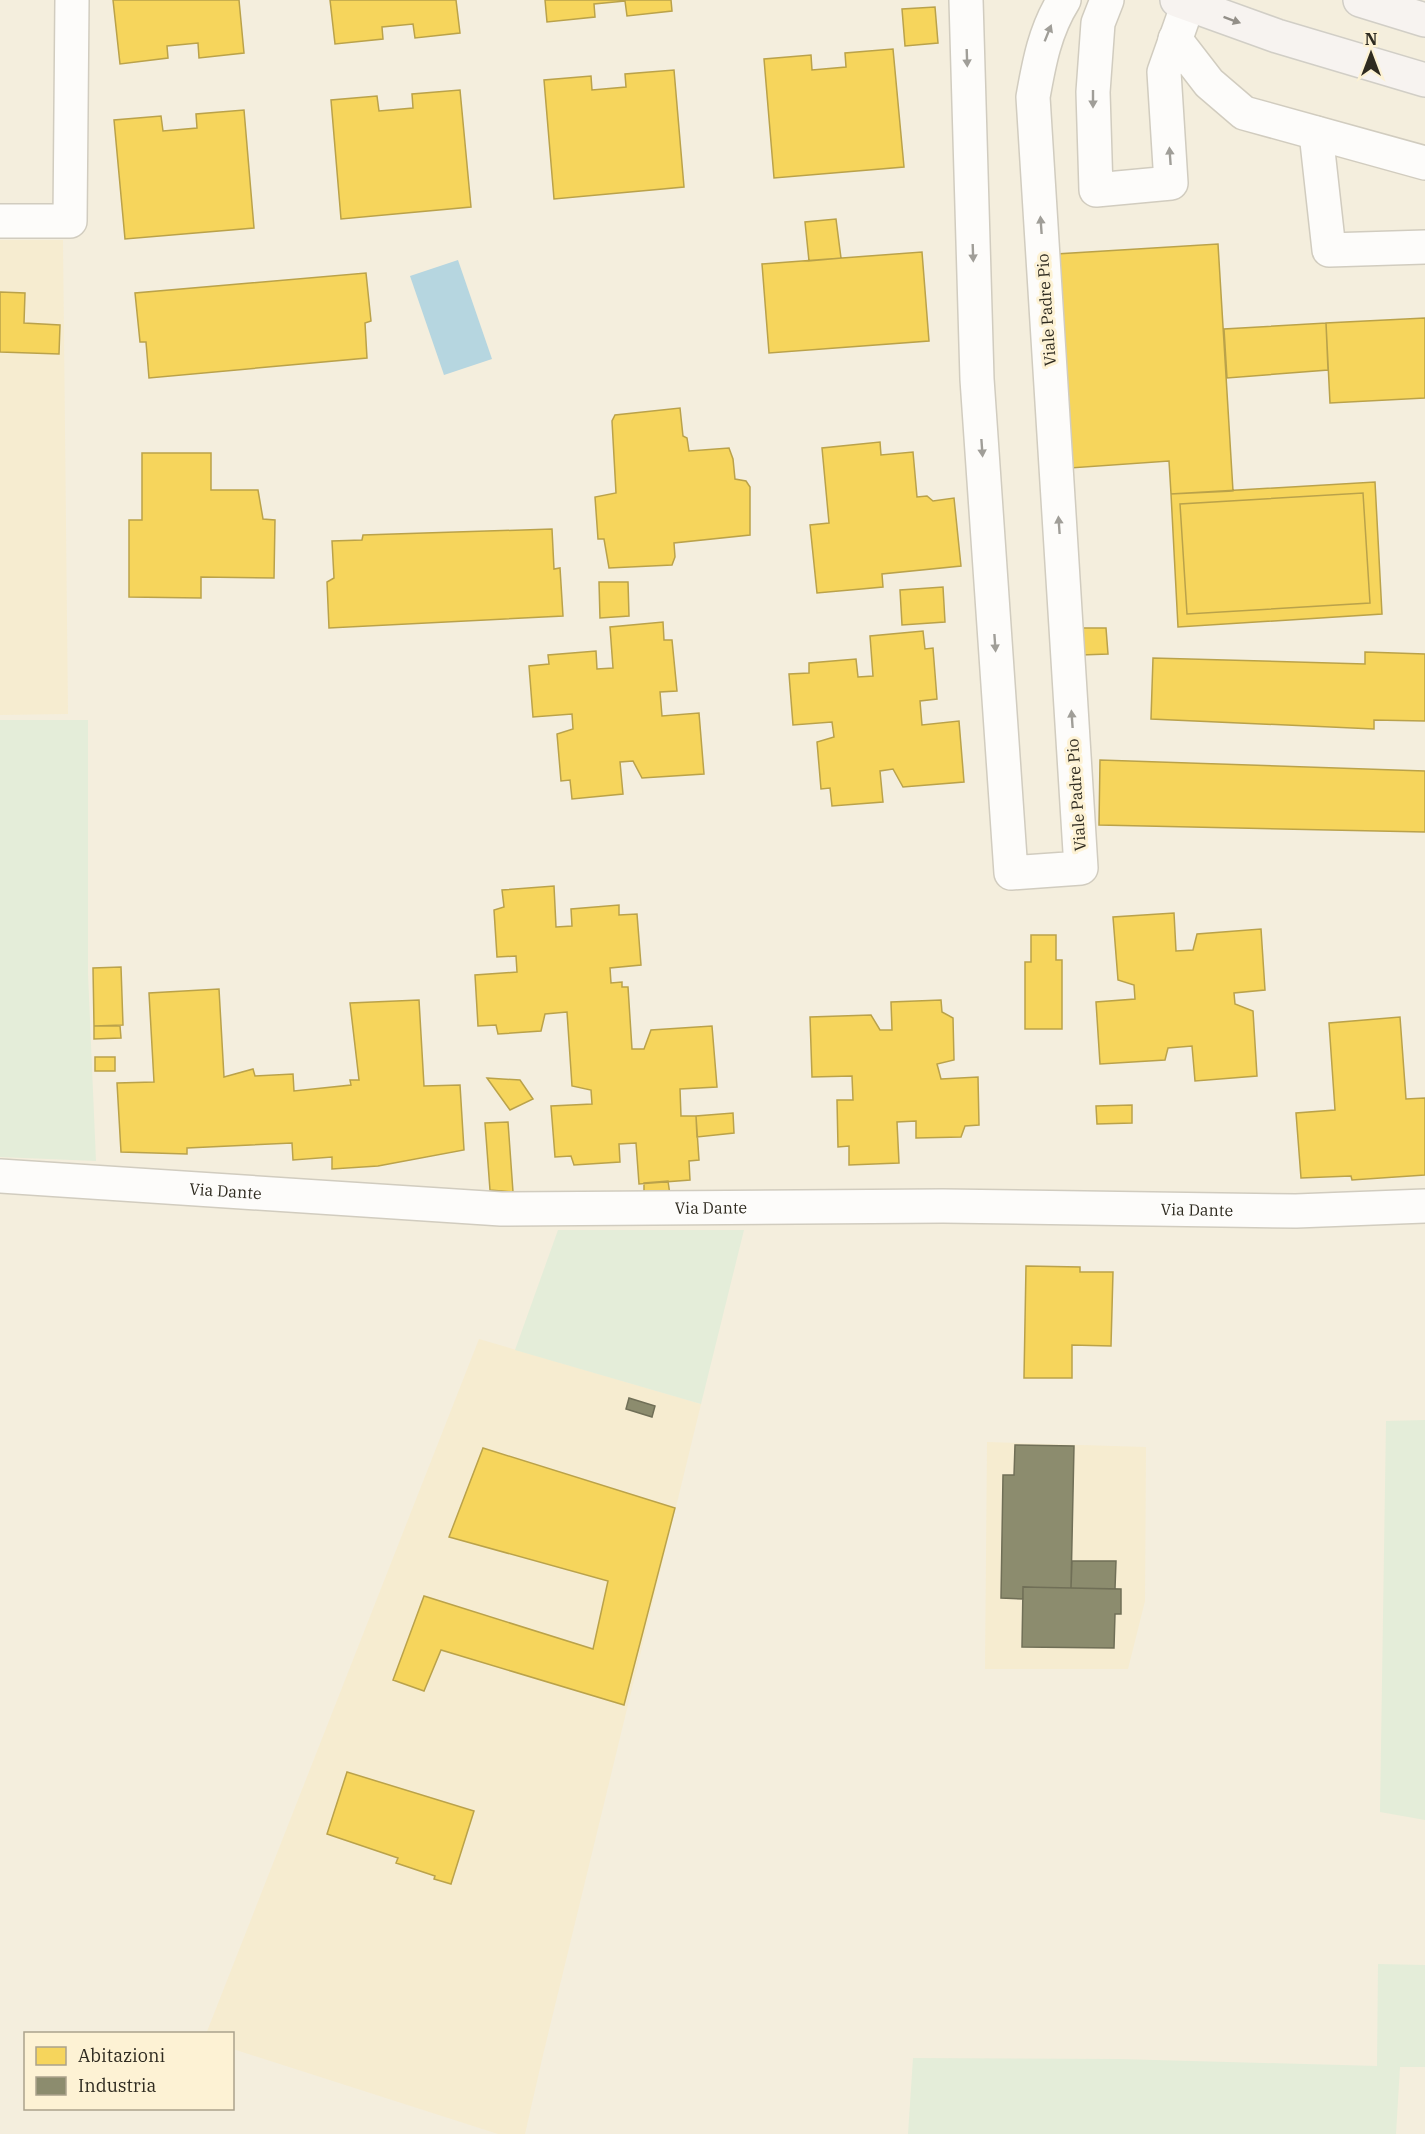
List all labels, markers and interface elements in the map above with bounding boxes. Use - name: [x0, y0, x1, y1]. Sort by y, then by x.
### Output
- one-way arrow: [1223, 15, 1241, 25]
- one-way arrow: [1043, 23, 1053, 41]
- north arrow: [1341, 24, 1401, 84]
- text: N: [1365, 29, 1377, 49]
- one-way arrow: [963, 49, 972, 68]
- one-way arrow: [1089, 89, 1098, 108]
- one-way arrow: [1165, 146, 1174, 165]
- one-way arrow: [1036, 216, 1045, 235]
- one-way arrow: [969, 244, 978, 263]
- street label: Viale Padre Pio: [1032, 253, 1060, 367]
- one-way arrow: [977, 439, 986, 458]
- one-way arrow: [1055, 515, 1064, 534]
- one-way arrow: [990, 633, 1000, 652]
- one-way arrow: [1067, 710, 1076, 729]
- street label: Viale Padre Pio: [1062, 738, 1090, 852]
- street label: Via Dante: [189, 1178, 262, 1203]
- street label: Via Dante: [675, 1197, 747, 1218]
- street label: Via Dante: [1161, 1199, 1233, 1220]
- legend: [24, 2032, 234, 2110]
- text: Abitazioni: [78, 2044, 165, 2067]
- text: Industria: [78, 2074, 156, 2097]

